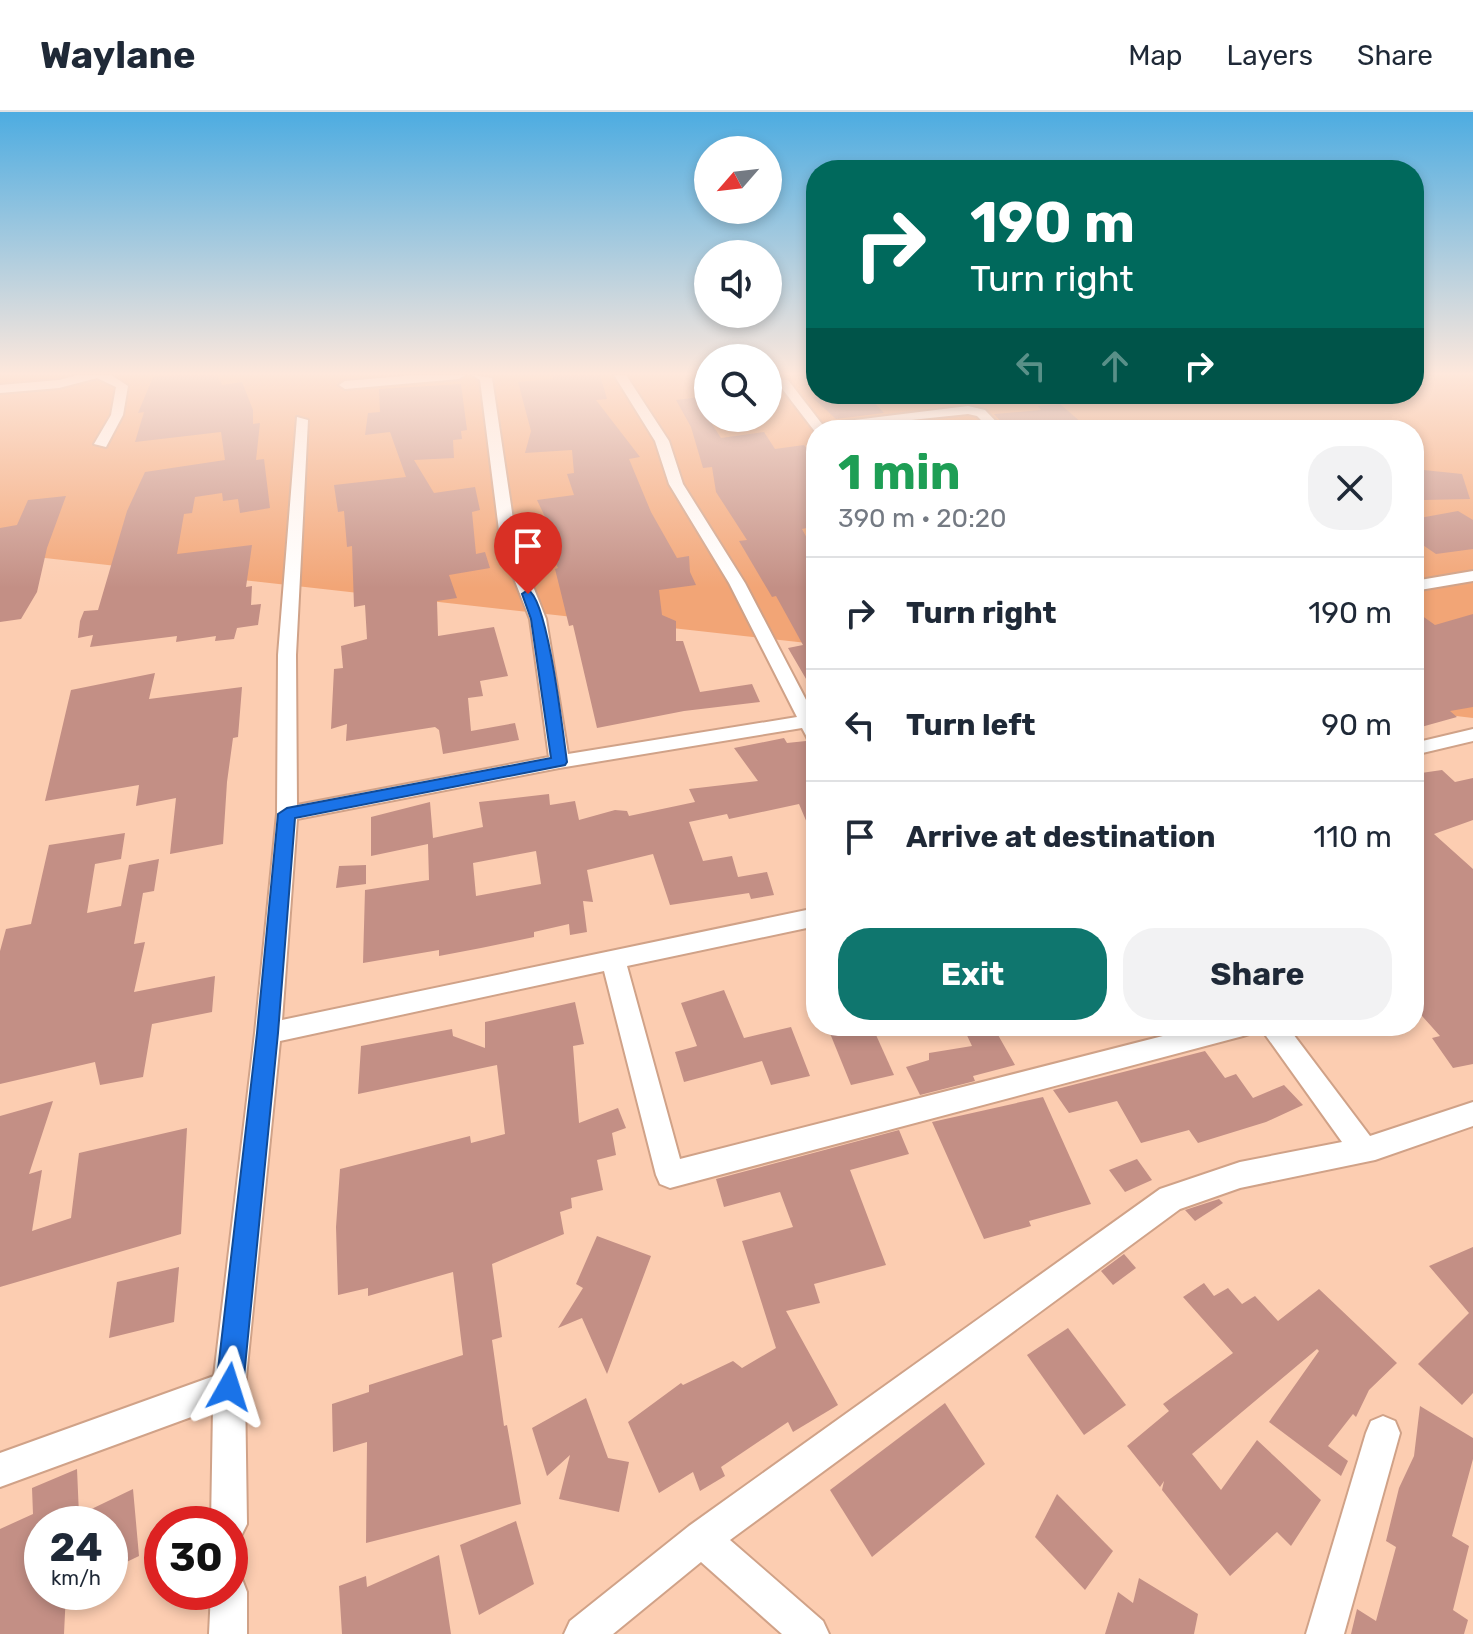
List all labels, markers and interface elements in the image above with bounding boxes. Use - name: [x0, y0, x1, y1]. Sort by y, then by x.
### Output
- text: Waylane: [40, 32, 196, 78]
- text: Map: [1128, 39, 1183, 72]
- text: Layers: [1227, 39, 1313, 72]
- text: Share: [1357, 39, 1433, 72]
- north arrow: [694, 136, 782, 224]
- map controls: [694, 136, 782, 432]
- text: 190 m: [970, 190, 1135, 256]
- icon: right: [838, 192, 942, 296]
- button: sound: [694, 240, 782, 328]
- text: Turn right: [970, 257, 1134, 300]
- button: search: [694, 344, 782, 432]
- icon: left: [1009, 344, 1053, 388]
- icon: ahead: [1093, 344, 1137, 388]
- icon: right: [1177, 344, 1221, 388]
- text: 1 min: [838, 444, 961, 501]
- button: close: [1308, 446, 1392, 530]
- text: 390 m · 20:20: [838, 503, 1007, 534]
- pin: [494, 512, 562, 594]
- icon: arrive: [506, 524, 550, 568]
- icon: right: [838, 591, 882, 635]
- text: Turn right: [906, 595, 1057, 631]
- text: 190 m: [1308, 595, 1392, 631]
- icon: left: [838, 703, 882, 747]
- text: Turn left: [906, 707, 1036, 743]
- text: 90 m: [1321, 707, 1392, 743]
- icon: arrive: [838, 815, 882, 859]
- text: Arrive at destination: [906, 819, 1216, 855]
- text: 110 m: [1313, 819, 1392, 855]
- button: Exit: [838, 928, 1107, 1020]
- button: Share: [1123, 928, 1392, 1020]
- position arrow: [187, 1345, 271, 1429]
- speed limit sign: 30: [144, 1506, 248, 1610]
- text: 24: [49, 1524, 103, 1571]
- text: km/h: [51, 1566, 101, 1590]

